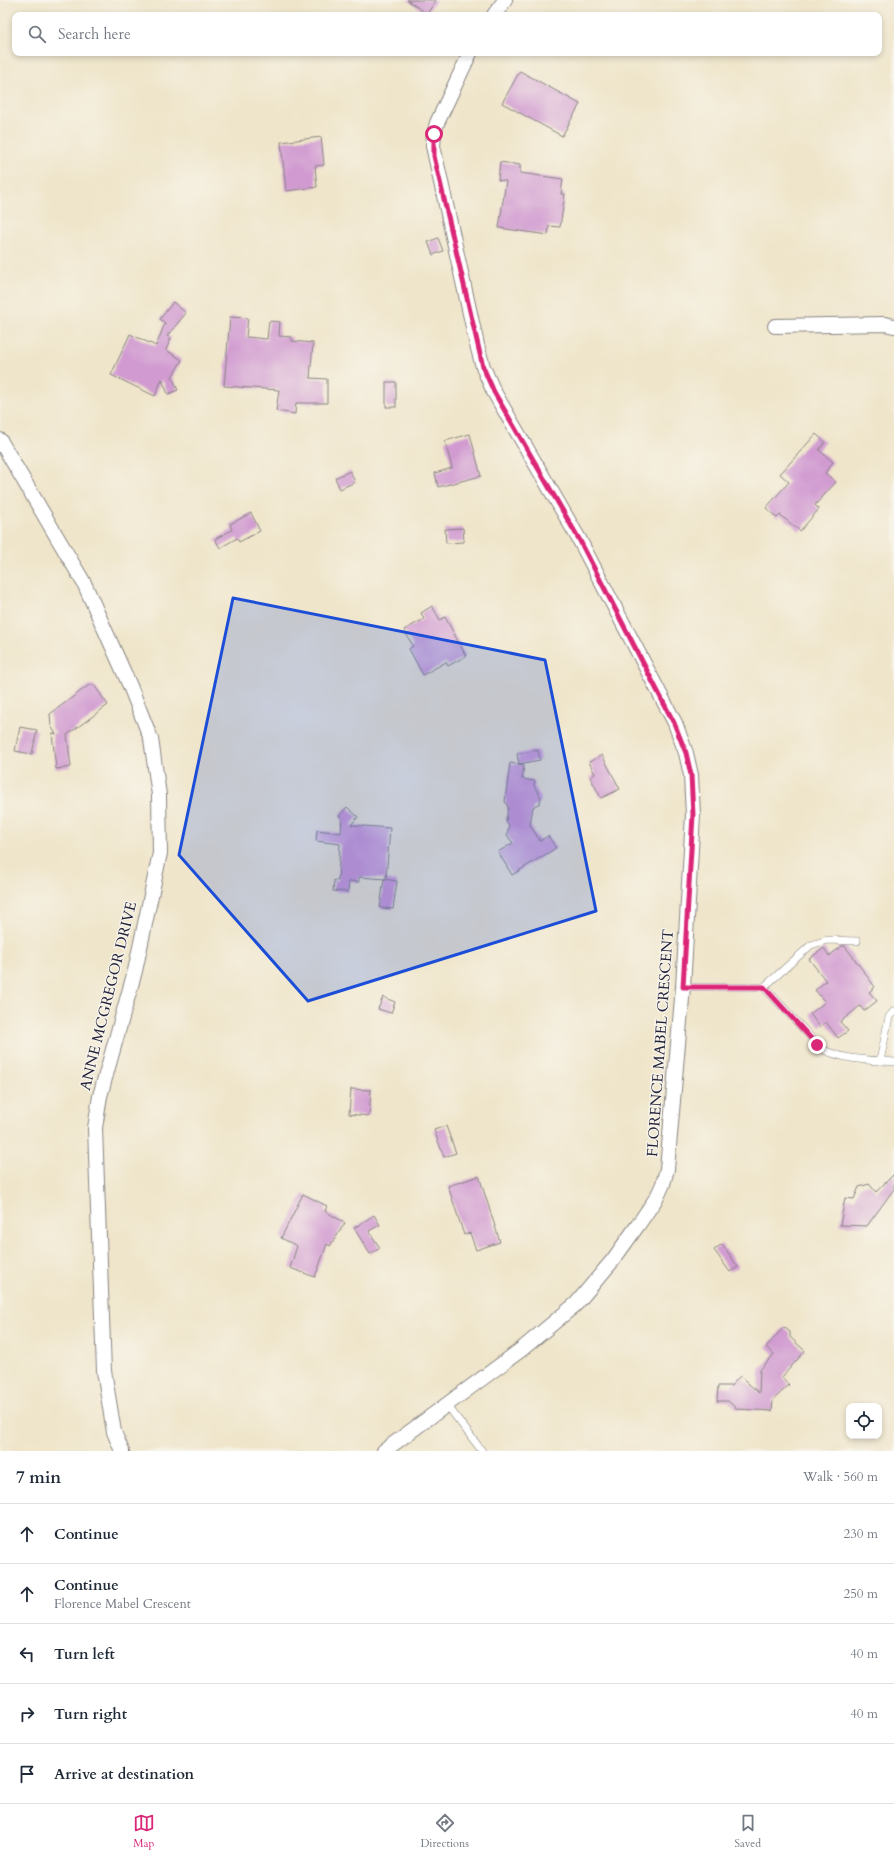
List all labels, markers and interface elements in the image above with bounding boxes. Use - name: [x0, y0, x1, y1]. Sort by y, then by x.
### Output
- search box: [12, 12, 882, 56]
- icon: search: [26, 23, 48, 45]
- text: Search here: [58, 24, 131, 44]
- route start: [425, 125, 443, 143]
- street label: ANNE MCGREGOR DRIVE: [75, 899, 141, 1093]
- street label: FLORENCE MABEL CRESCENT: [642, 928, 678, 1158]
- route end: [808, 1036, 826, 1054]
- map controls: [846, 1403, 882, 1439]
- button: locate: [846, 1403, 882, 1439]
- text: 7 min: [16, 1466, 61, 1489]
- text: Walk · 560 m: [803, 1468, 878, 1486]
- icon: ahead: [16, 1523, 38, 1545]
- text: Continue: [54, 1524, 119, 1544]
- text: 230 m: [844, 1525, 878, 1543]
- text: Continue: [54, 1575, 119, 1595]
- icon: ahead: [16, 1583, 38, 1605]
- text: 250 m: [844, 1585, 878, 1603]
- text: Florence Mabel Crescent: [54, 1595, 191, 1613]
- icon: left: [16, 1643, 38, 1665]
- text: Turn left: [54, 1644, 115, 1664]
- text: 40 m: [850, 1645, 878, 1663]
- icon: right: [16, 1703, 38, 1725]
- text: Turn right: [54, 1704, 127, 1724]
- text: 40 m: [850, 1705, 878, 1723]
- icon: arrive: [16, 1763, 38, 1785]
- text: Arrive at destination: [54, 1764, 194, 1784]
- tab: Map: [133, 1812, 155, 1851]
- tab: Directions: [420, 1812, 469, 1851]
- tab: Saved: [735, 1812, 761, 1851]

